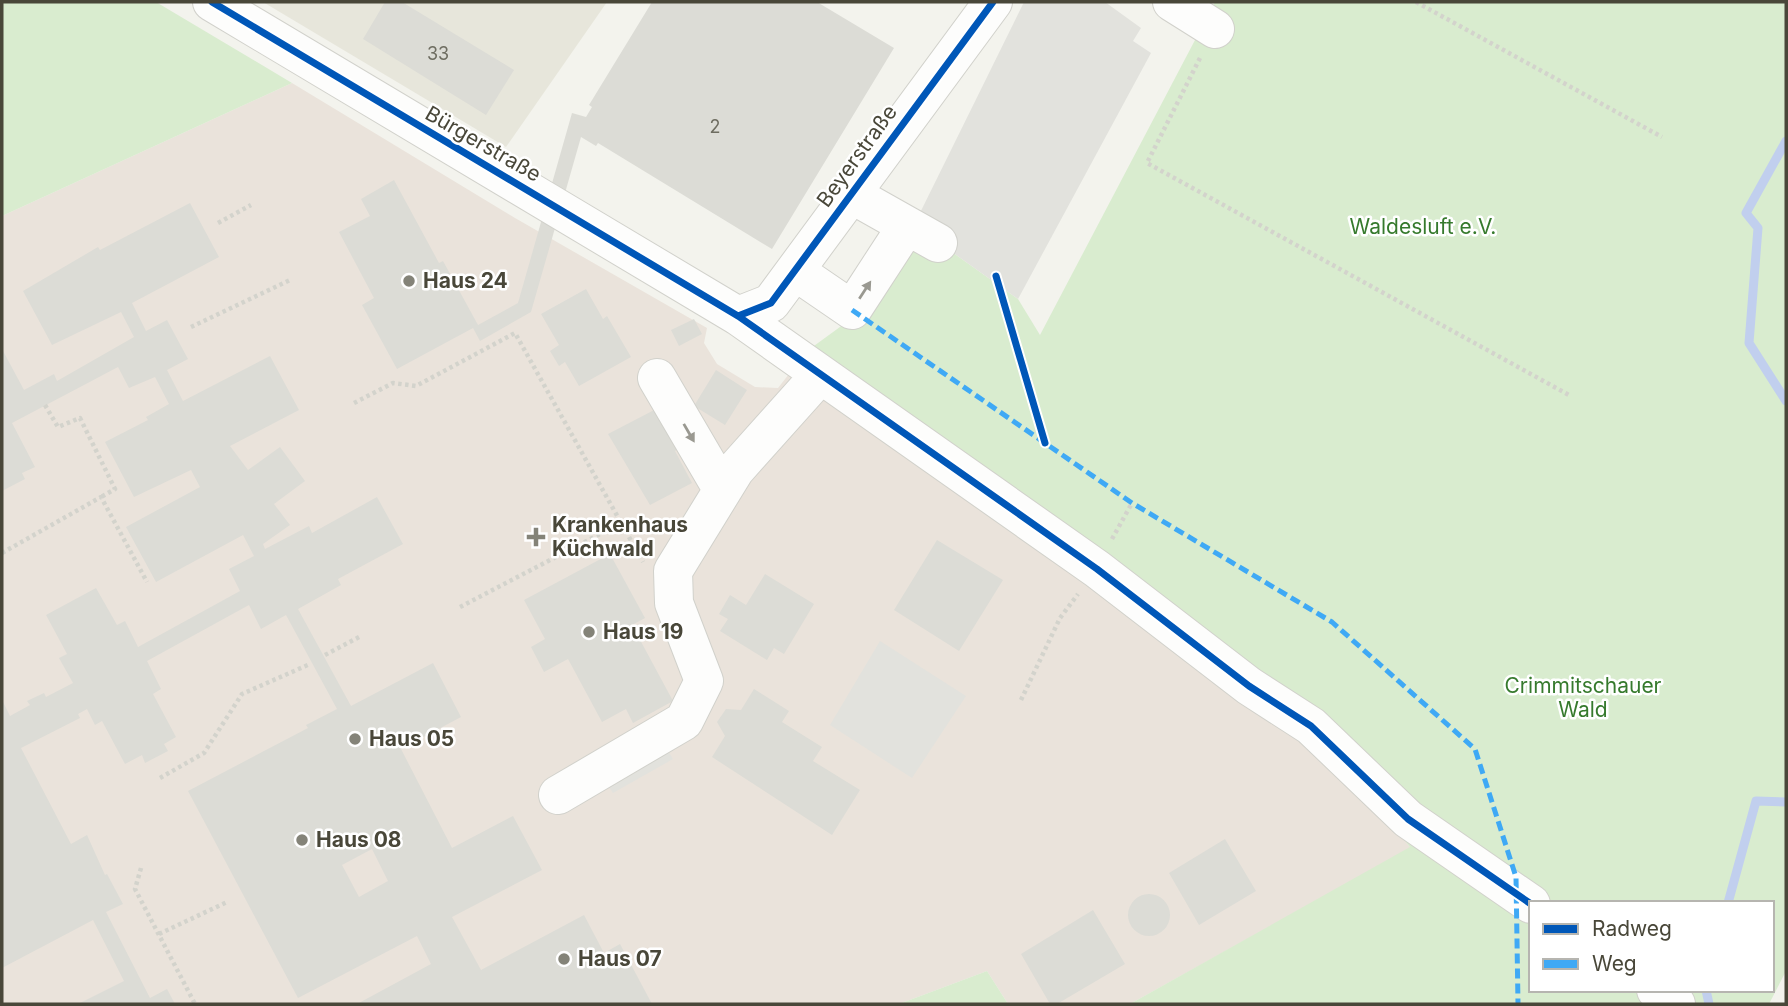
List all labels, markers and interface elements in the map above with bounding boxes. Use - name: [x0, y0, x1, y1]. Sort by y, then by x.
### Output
- house number: 33: [427, 43, 449, 64]
- street label: Bürgerstraße: [421, 100, 546, 187]
- street label: Beyerstraße: [811, 100, 902, 212]
- house number: 2: [710, 116, 720, 137]
- park label: Waldesluft e.V.: [1350, 214, 1496, 239]
- place label: Haus 24: [423, 268, 508, 293]
- marker: Haus 24: [401, 273, 417, 289]
- one-way arrow: [858, 281, 872, 299]
- one-way arrow: [683, 424, 695, 443]
- place label: Krankenhaus Küchwald: [552, 512, 688, 561]
- marker: Krankenhaus Küchwald: [526, 527, 546, 547]
- place label: Haus 19: [603, 619, 683, 644]
- marker: Haus 19: [581, 624, 597, 640]
- park label: Crimmitschauer Wald: [1504, 673, 1662, 722]
- place label: Haus 05: [369, 726, 454, 751]
- marker: Haus 05: [347, 731, 363, 747]
- place label: Haus 08: [316, 827, 402, 852]
- marker: Haus 08: [294, 832, 310, 848]
- legend: [1529, 901, 1774, 992]
- text: Radweg: [1592, 916, 1672, 941]
- place label: Haus 07: [578, 946, 662, 971]
- marker: Haus 07: [556, 951, 572, 967]
- text: Weg: [1592, 951, 1637, 976]

